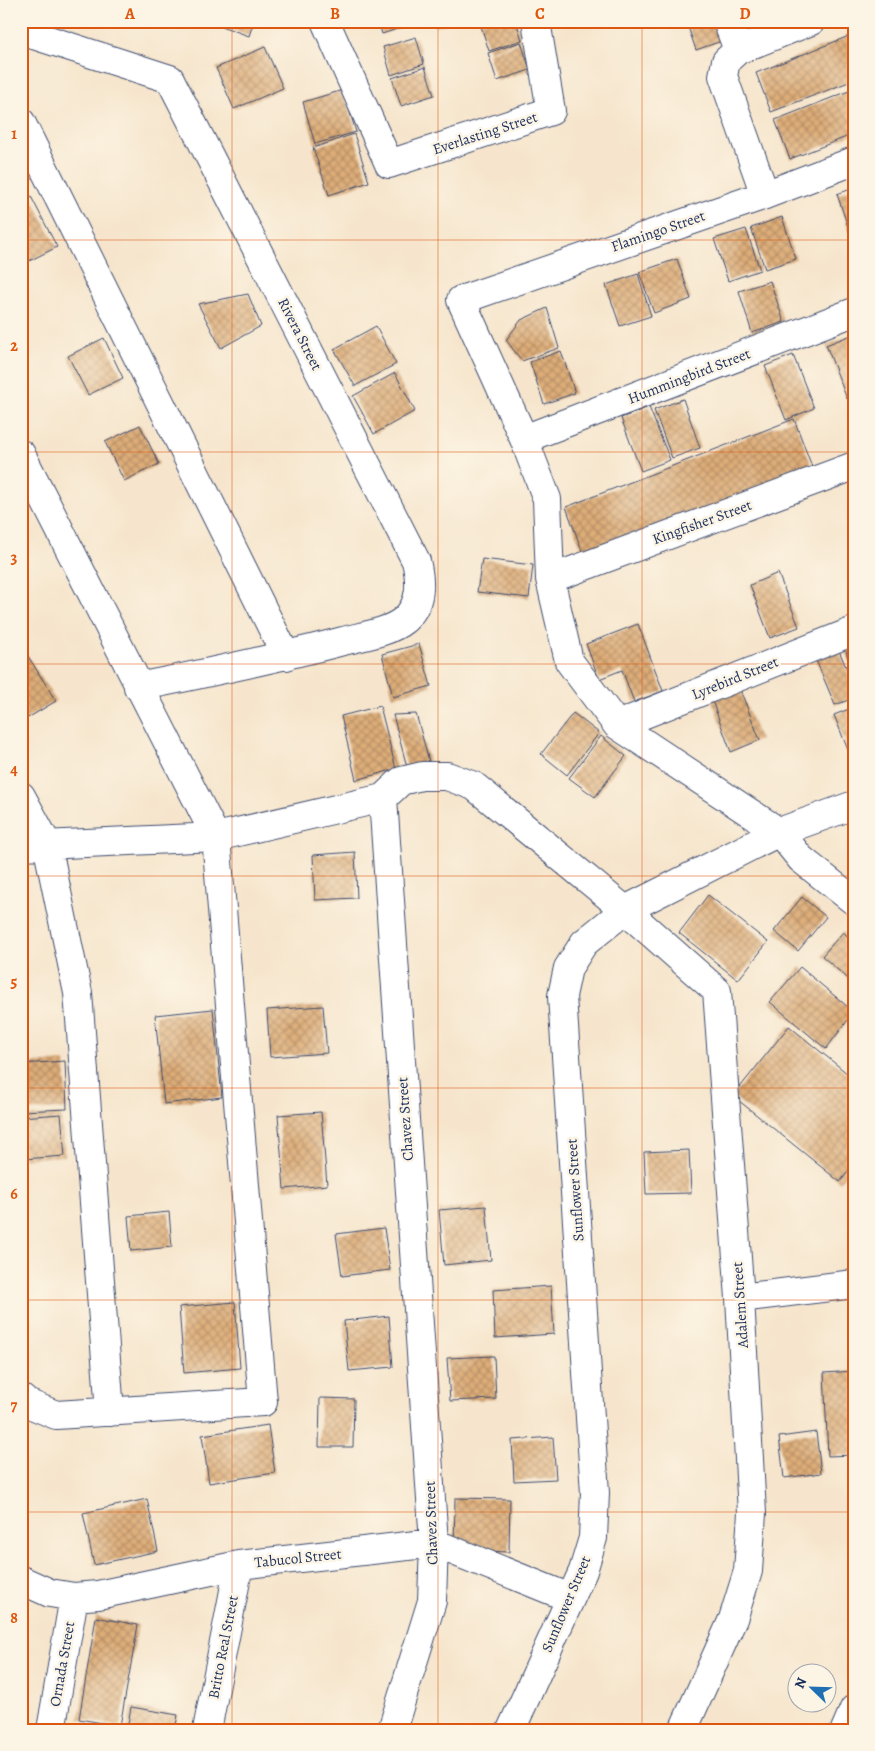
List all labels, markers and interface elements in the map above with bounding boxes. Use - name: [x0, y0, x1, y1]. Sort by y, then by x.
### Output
- text: A: [124, 3, 136, 25]
- text: B: [330, 3, 340, 25]
- text: C: [535, 3, 545, 25]
- text: D: [739, 3, 751, 25]
- street label: Everlasting Street: [430, 107, 540, 159]
- text: 1: [11, 123, 17, 145]
- street label: Flamingo Street: [608, 206, 708, 256]
- street label: Rivera Street: [273, 294, 327, 374]
- text: 2: [10, 335, 18, 357]
- street label: Hummingbird Street: [625, 343, 753, 409]
- street label: Kingfisher Street: [650, 495, 755, 549]
- text: 3: [11, 547, 18, 569]
- street label: Lyrebird Street: [689, 652, 781, 704]
- text: 4: [10, 759, 18, 781]
- text: 5: [11, 971, 18, 993]
- street label: Chavez Street: [392, 1076, 418, 1162]
- street label: Sunflower Street: [561, 1138, 589, 1242]
- text: 6: [10, 1183, 18, 1205]
- street label: Adalem Street: [727, 1261, 753, 1350]
- text: 7: [11, 1395, 18, 1417]
- street label: Chavez Street: [420, 1481, 442, 1565]
- street label: Tabucol Street: [254, 1543, 342, 1573]
- street label: Sunflower Street: [537, 1553, 595, 1655]
- street label: Britto Real Street: [203, 1593, 243, 1700]
- text: 8: [10, 1607, 18, 1629]
- street label: Ornada Street: [45, 1620, 79, 1708]
- north arrow: [788, 1664, 838, 1714]
- text: N: [790, 1675, 811, 1692]

